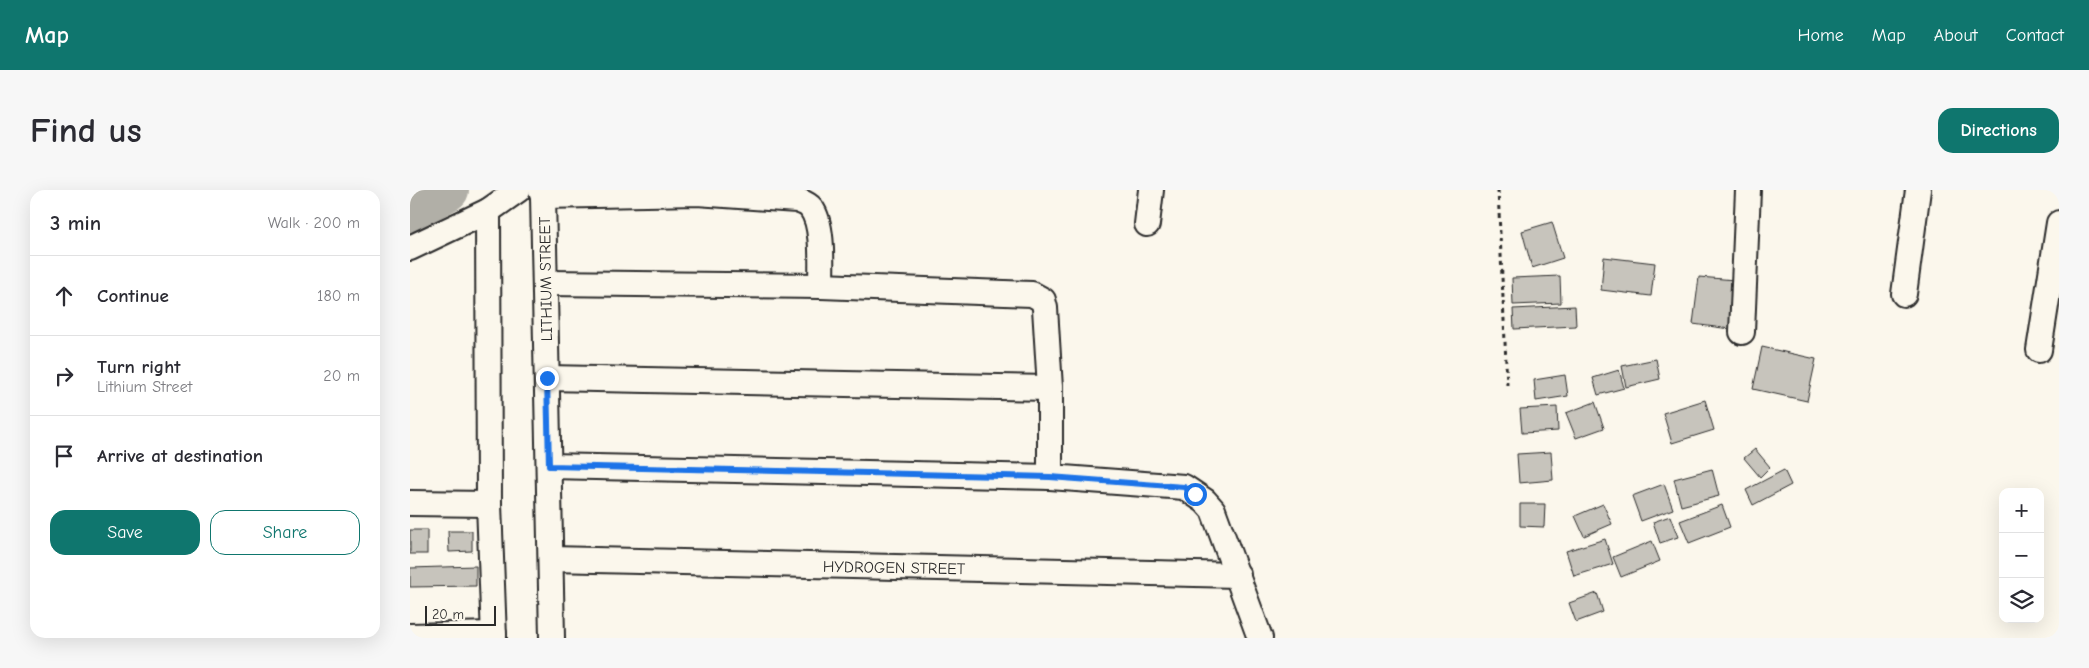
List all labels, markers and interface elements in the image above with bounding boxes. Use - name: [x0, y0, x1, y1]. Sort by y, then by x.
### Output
- text: Map: [25, 21, 69, 49]
- text: Home: [1797, 25, 1844, 46]
- text: Map: [1872, 25, 1906, 46]
- text: About: [1934, 25, 1978, 46]
- text: Contact: [2006, 25, 2064, 46]
- button: Directions: [1938, 108, 2059, 153]
- text: Find us: [30, 110, 142, 151]
- text: 3 min: [50, 211, 101, 235]
- text: Walk · 200 m: [268, 214, 360, 232]
- street label: LITHIUM STREET: [536, 216, 556, 341]
- icon: ahead: [50, 282, 78, 310]
- text: Continue: [97, 285, 169, 307]
- text: 180 m: [317, 287, 360, 305]
- text: Turn right: [97, 356, 181, 378]
- icon: right: [50, 362, 78, 390]
- text: 20 m: [323, 367, 360, 385]
- route end: [536, 367, 559, 390]
- text: Lithium Street: [97, 378, 192, 396]
- icon: arrive: [50, 442, 78, 470]
- text: Arrive at destination: [97, 445, 263, 467]
- route start: [1184, 483, 1207, 506]
- map controls: [1999, 488, 2044, 623]
- button: +: [1999, 488, 2044, 533]
- button: Save: [50, 510, 200, 555]
- button: Share: [210, 510, 360, 555]
- button: −: [1999, 533, 2044, 578]
- street label: HYDROGEN STREET: [823, 558, 966, 578]
- button: layers: [1999, 578, 2044, 623]
- scale bar: [425, 603, 496, 626]
- text: 20 m: [432, 606, 464, 623]

